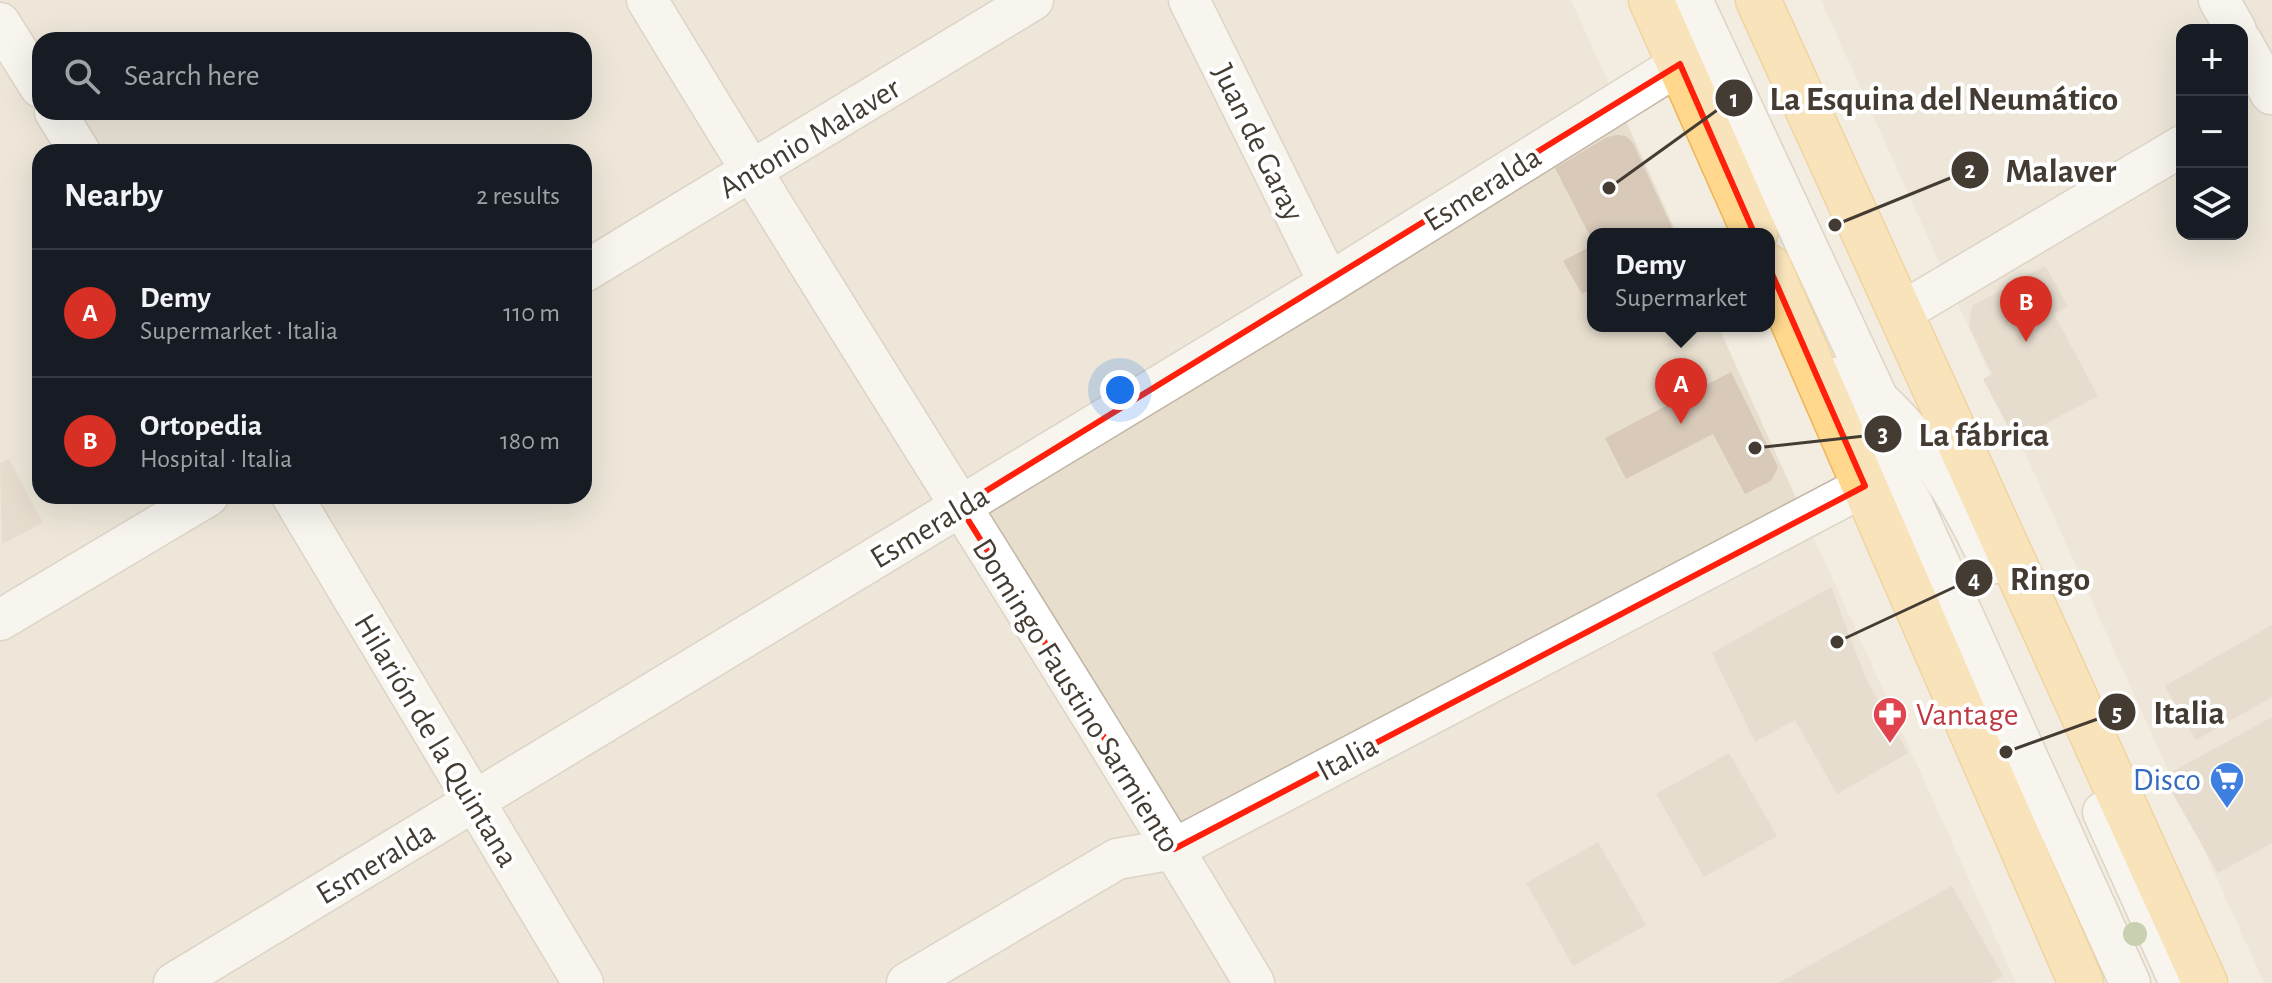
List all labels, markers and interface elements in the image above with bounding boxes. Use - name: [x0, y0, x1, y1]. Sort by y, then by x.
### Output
- map controls: [2176, 24, 2248, 240]
- button: +: [2176, 24, 2248, 96]
- search box: [32, 32, 592, 120]
- icon: search: [60, 54, 104, 98]
- street label: Juan de Garay: [1206, 59, 1310, 226]
- text: Search here: [124, 61, 260, 91]
- callout: La Esquina del Neumático: [1714, 69, 2135, 127]
- street label: Antonio Malaver: [713, 71, 906, 204]
- text: La Esquina del Neumático: [1770, 83, 2118, 117]
- text: 1: [1730, 88, 1738, 112]
- button: −: [2176, 96, 2248, 168]
- street label: Esmeralda: [1418, 140, 1547, 237]
- callout: Malaver: [1950, 141, 2133, 199]
- text: Malaver: [2006, 155, 2117, 189]
- text: 2: [1964, 159, 1976, 183]
- button: layers: [2176, 168, 2248, 240]
- text: Nearby: [64, 179, 163, 213]
- text: 2 results: [476, 183, 560, 209]
- popup: [1587, 228, 1775, 332]
- text: Demy: [1615, 250, 1686, 280]
- pin: B: [2000, 276, 2052, 342]
- text: Demy: [140, 283, 211, 313]
- text: Supermarket: [1615, 285, 1747, 311]
- text: A: [82, 300, 98, 326]
- text: 110 m: [503, 300, 560, 326]
- text: Supermarket · Italia: [140, 318, 338, 344]
- pin: A: [1655, 358, 1707, 424]
- your location: [1100, 370, 1140, 410]
- callout: La fábrica: [1863, 405, 2065, 463]
- text: Ortopedia: [140, 411, 262, 441]
- text: La fábrica: [1919, 419, 2049, 453]
- text: 3: [1878, 423, 1888, 447]
- text: B: [82, 428, 98, 454]
- text: 180 m: [500, 428, 560, 454]
- text: Hospital · Italia: [140, 446, 292, 472]
- street label: Esmeralda: [865, 479, 994, 574]
- street label: Domingo Faustino Sarmiento: [966, 533, 1186, 858]
- callout: Ringo: [1954, 549, 2106, 607]
- text: Ringo: [2010, 563, 2090, 597]
- text: 4: [1968, 568, 1980, 592]
- street label: Hilarión de la Quintana: [348, 608, 524, 873]
- callout: Italia: [2097, 683, 2241, 741]
- pharmacy icon: Vantage: [1871, 695, 1909, 745]
- text: Italia: [2153, 697, 2225, 731]
- place label: Vantage: [1916, 699, 2019, 731]
- text: 5: [2112, 702, 2122, 726]
- street label: Italia: [1312, 729, 1383, 787]
- supermarket icon: Disco: [2208, 760, 2246, 810]
- place label: Disco: [2133, 764, 2201, 796]
- street label: Esmeralda: [311, 815, 440, 910]

